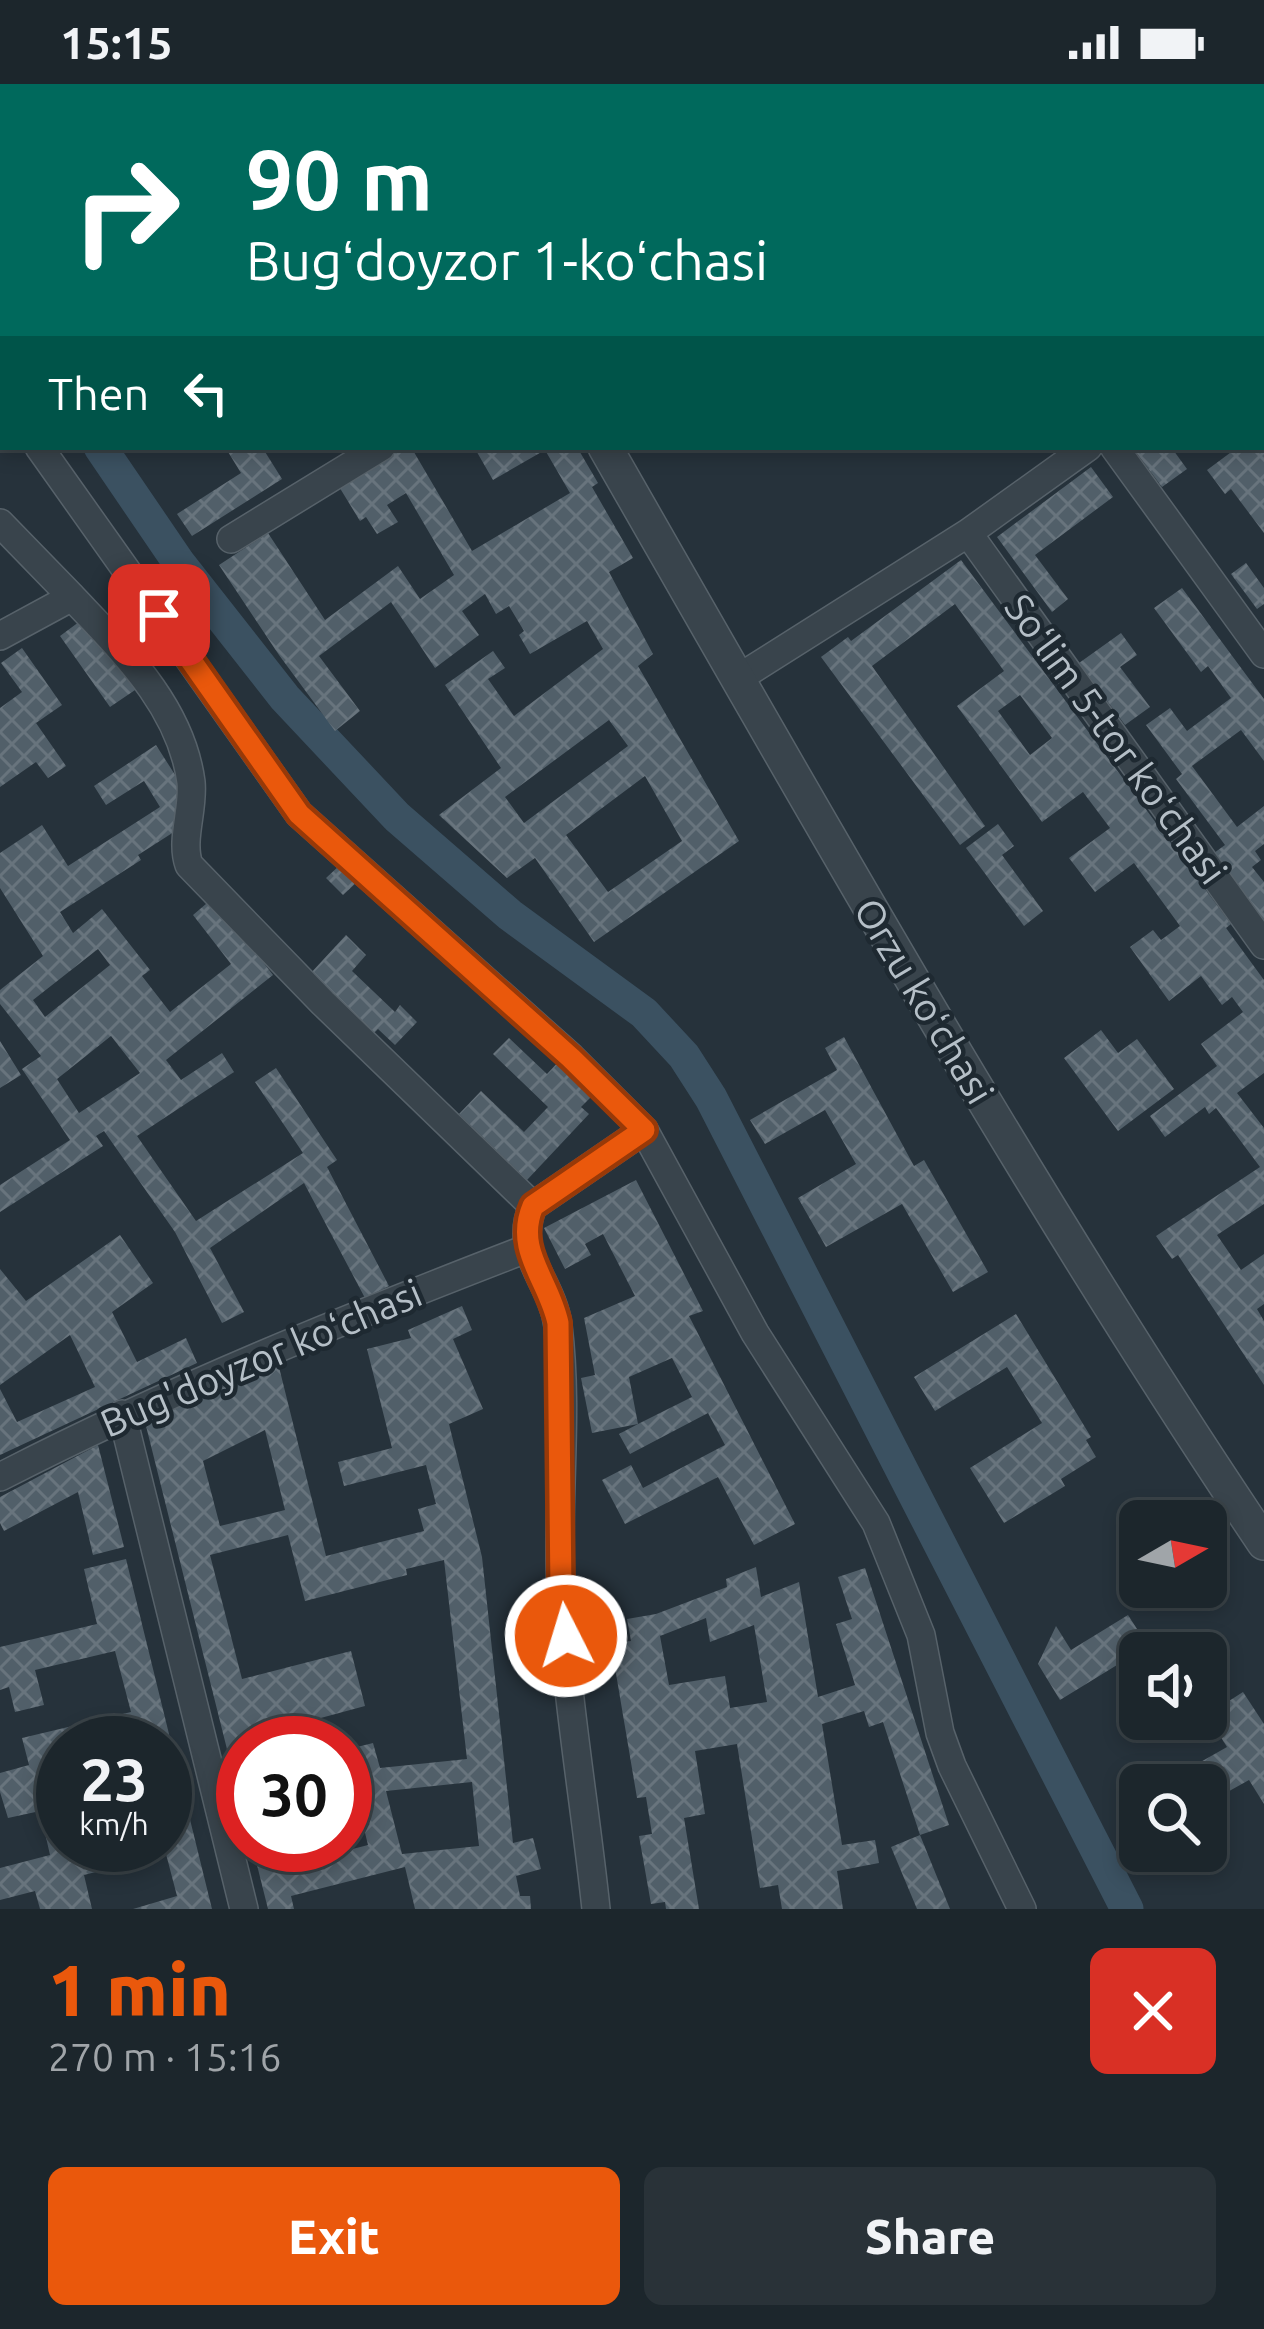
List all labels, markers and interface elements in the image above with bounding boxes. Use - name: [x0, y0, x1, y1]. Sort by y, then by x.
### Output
- text: 15:15: [60, 17, 173, 68]
- icon: right: [48, 132, 204, 288]
- text: 90 m: [246, 132, 433, 226]
- text: Bugʻdoyzor 1-koʻchasi: [246, 230, 768, 290]
- icon: left: [173, 360, 239, 426]
- text: Then: [48, 368, 149, 419]
- pin: [108, 564, 210, 666]
- icon: arrive: [126, 582, 192, 648]
- street label: Soʻlim 5-tor koʻchasi: [997, 586, 1236, 892]
- street label: Orzu koʻchasi: [846, 890, 1002, 1111]
- street label: Bug'doyzor koʻchasi: [94, 1270, 428, 1445]
- north arrow: [1119, 1500, 1227, 1608]
- map controls: [1119, 1500, 1227, 1872]
- position arrow: [503, 1573, 629, 1699]
- button: sound: [1119, 1632, 1227, 1740]
- speed limit sign: 30: [216, 1716, 372, 1872]
- text: 23: [80, 1745, 148, 1812]
- button: search: [1119, 1764, 1227, 1872]
- text: km/h: [79, 1807, 149, 1841]
- button: close: [1090, 1948, 1216, 2074]
- text: 1 min: [48, 1949, 231, 2030]
- text: 270 m · 15:16: [48, 2035, 282, 2078]
- button: Exit: [48, 2167, 620, 2305]
- button: Share: [644, 2167, 1216, 2305]

